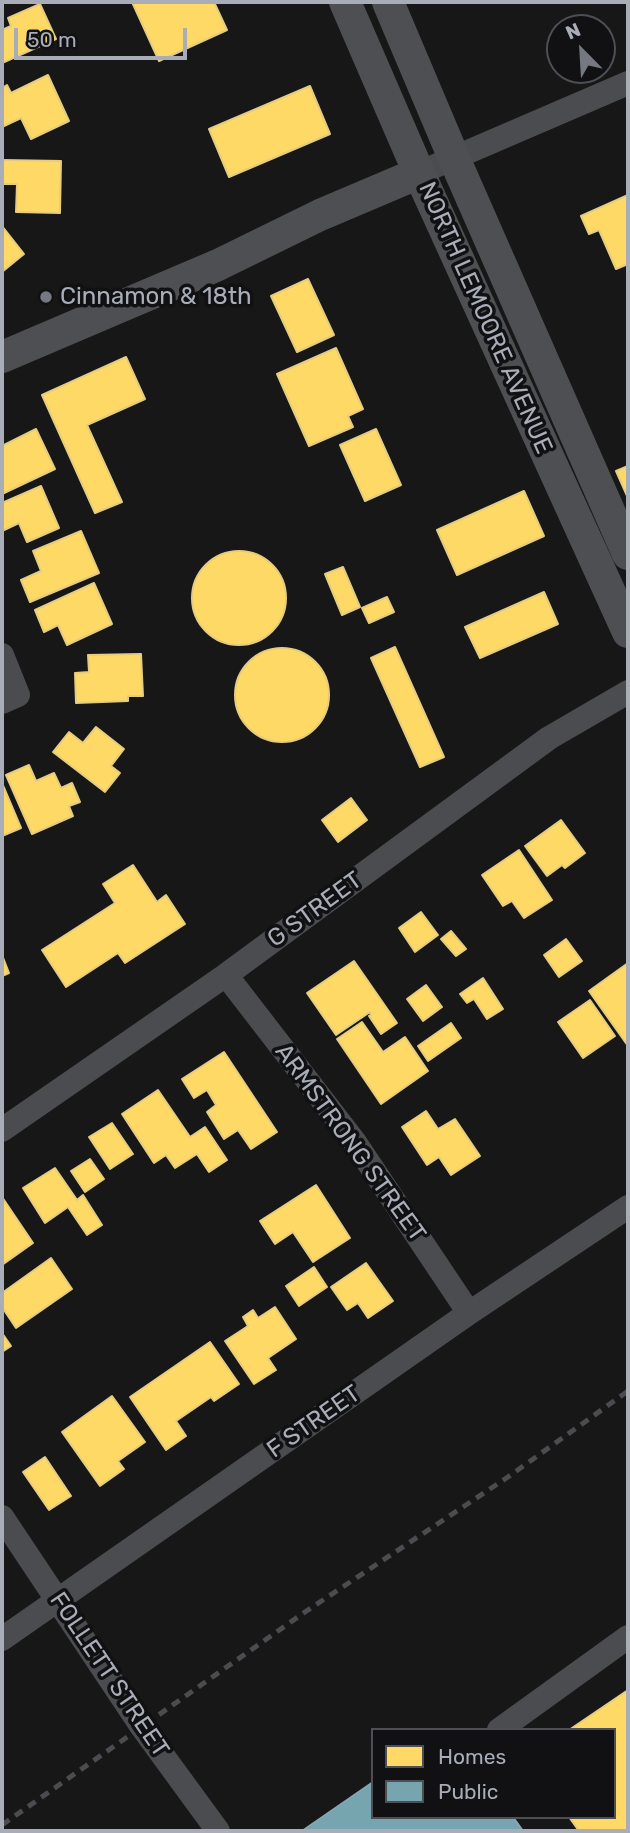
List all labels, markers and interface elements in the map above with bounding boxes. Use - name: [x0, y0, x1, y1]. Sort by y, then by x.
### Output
- scale bar: [18, 14, 191, 58]
- north arrow: [546, 14, 616, 84]
- text: N: [562, 18, 584, 44]
- text: 50 m: [27, 27, 77, 52]
- street label: NORTH LEMOORE AVENUE: [412, 178, 558, 458]
- place label: Cinnamon & 18th: [60, 283, 252, 311]
- marker: Cinnamon & 18th: [38, 289, 54, 305]
- street label: G STREET: [262, 866, 368, 954]
- street label: ARMSTRONG STREET: [268, 1038, 432, 1248]
- street label: F STREET: [262, 1379, 366, 1465]
- street label: FOLLETT STREET: [43, 1587, 175, 1763]
- legend: [371, 1728, 616, 1819]
- text: Homes: [438, 1744, 506, 1769]
- text: Public: [438, 1779, 498, 1804]

